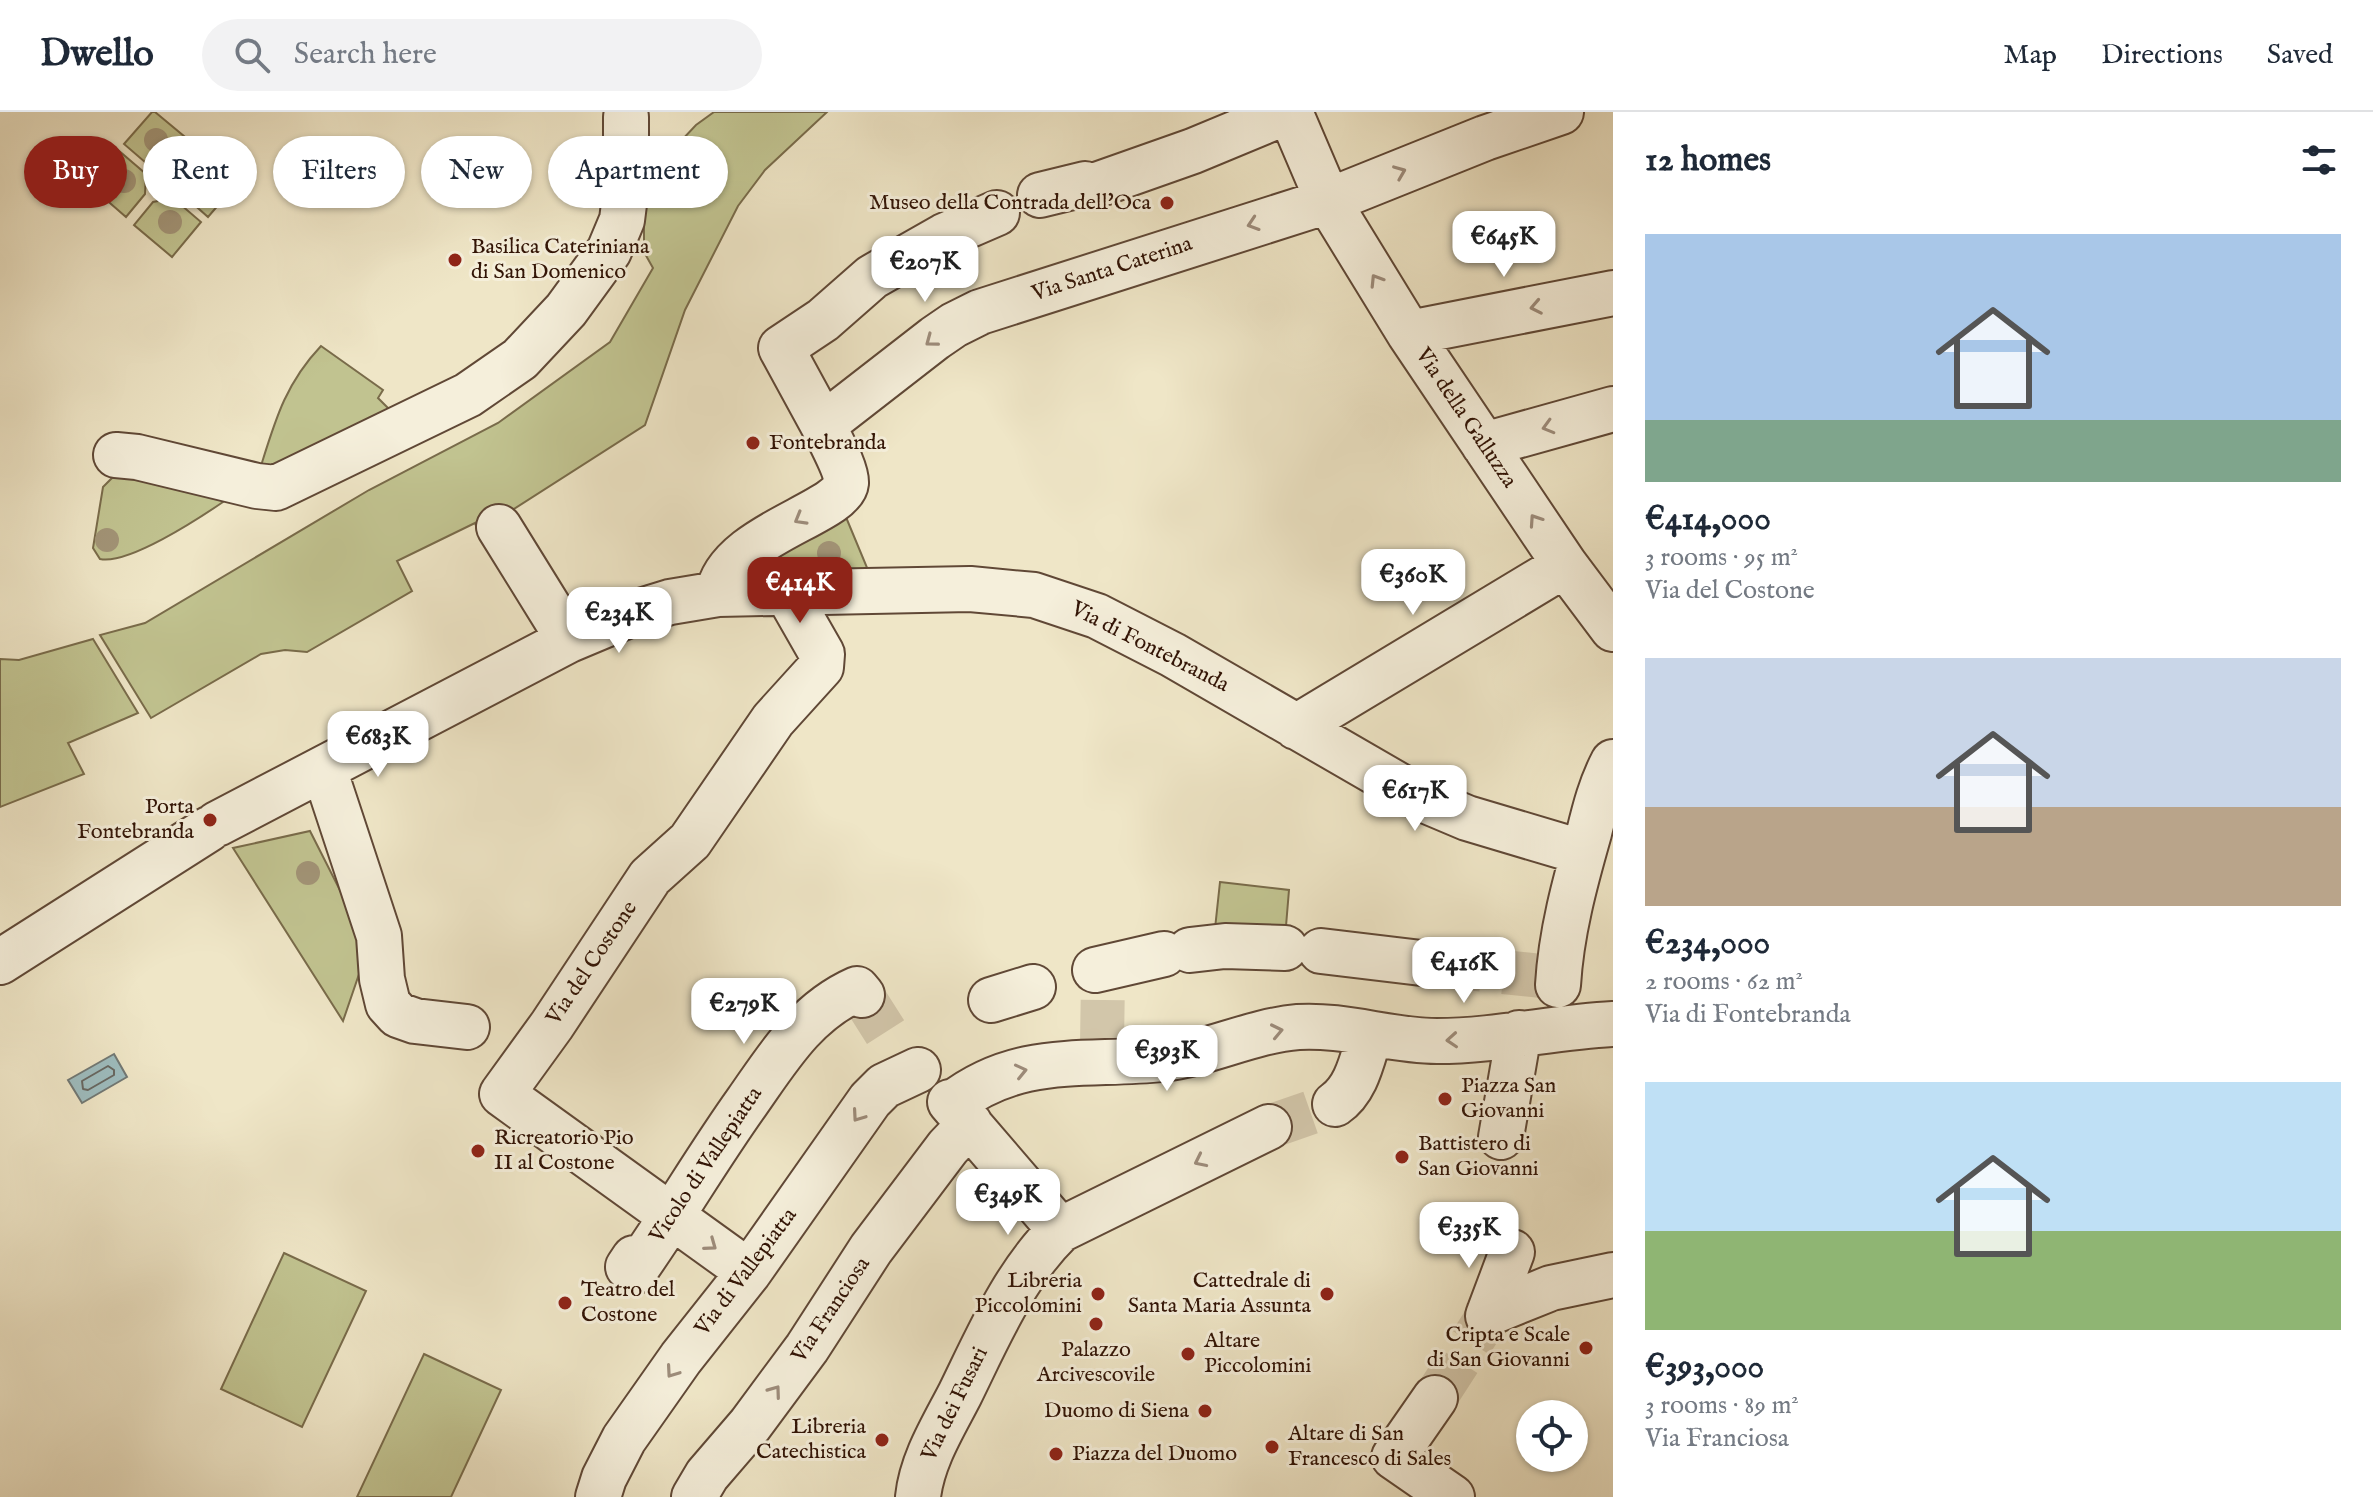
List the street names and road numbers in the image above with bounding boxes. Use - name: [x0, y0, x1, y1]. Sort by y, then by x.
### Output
- street label: Via Santa Caterina: [1027, 230, 1196, 308]
- street label: Via della Galluzza: [1408, 342, 1523, 494]
- street label: Via di Fontebranda: [1065, 595, 1234, 699]
- street label: Via del Costone: [540, 896, 644, 1031]
- street label: Vicolo di Vallepiatta: [643, 1081, 769, 1249]
- street label: Via di Vallepiatta: [688, 1202, 804, 1342]
- street label: Via Franciosa: [785, 1251, 877, 1369]
- street label: Via dei Fusari: [915, 1342, 995, 1467]

